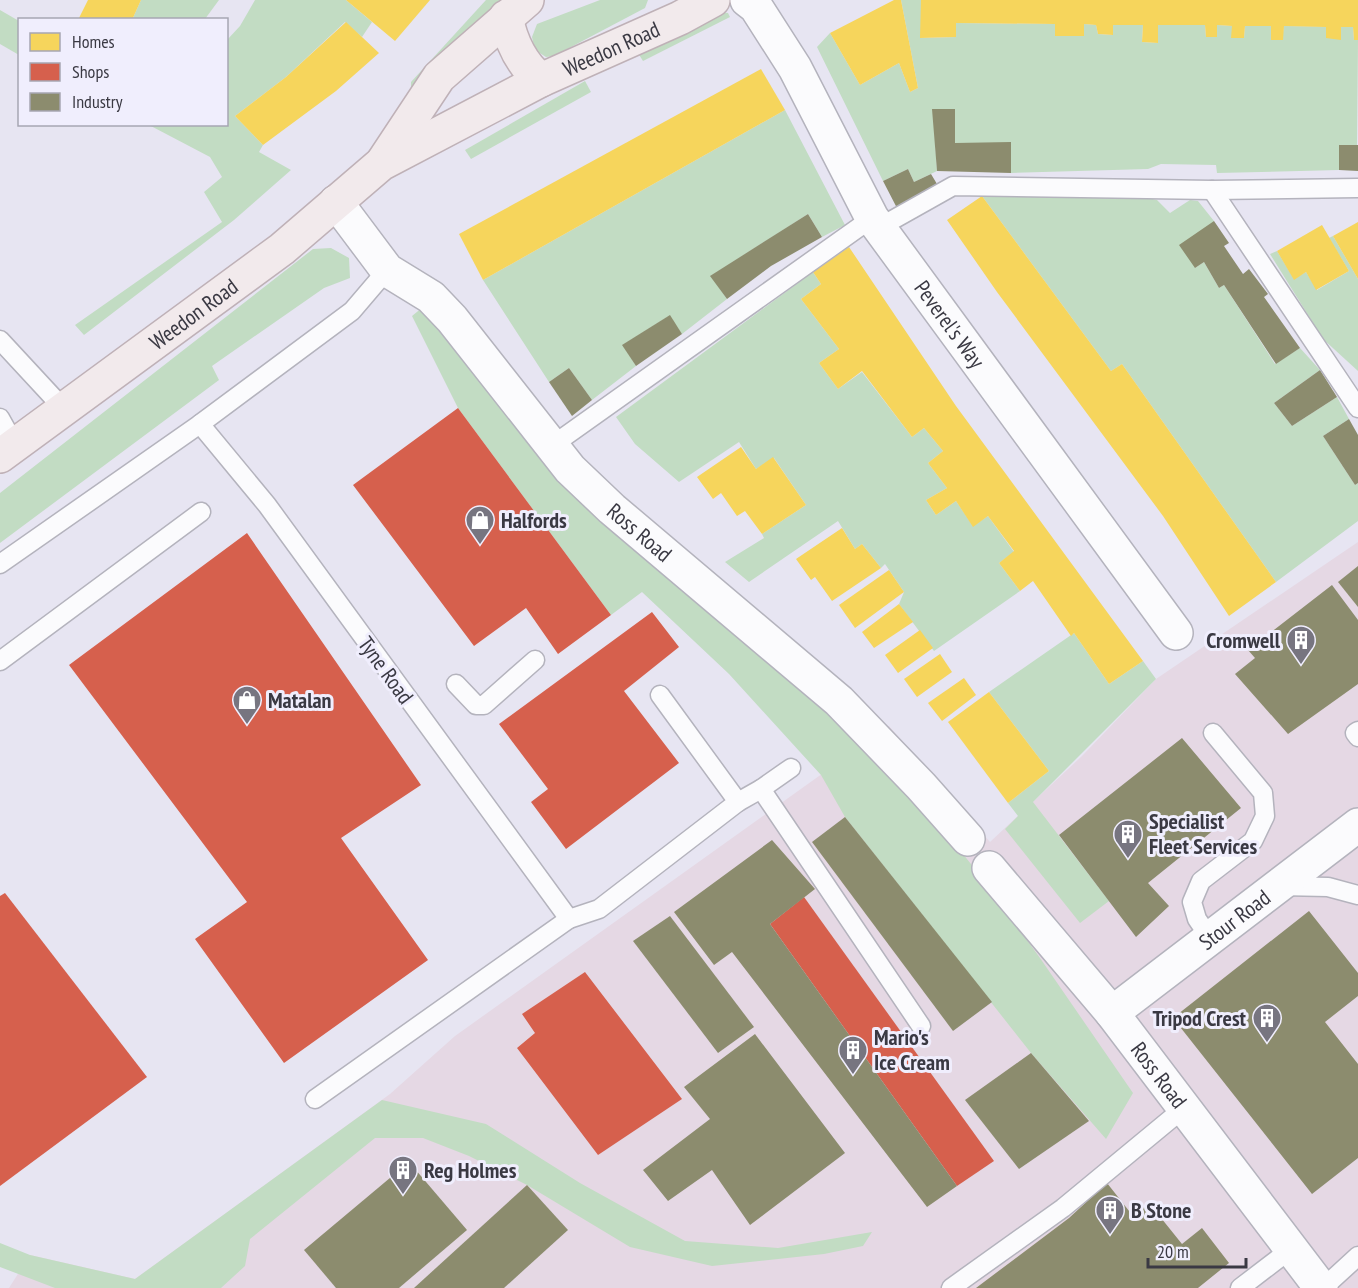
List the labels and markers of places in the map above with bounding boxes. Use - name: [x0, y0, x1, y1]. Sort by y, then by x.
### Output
- shop icon: Halfords: [464, 504, 496, 546]
- place label: Halfords: [501, 506, 567, 534]
- building icon: Cromwell: [1285, 624, 1317, 666]
- place label: Cromwell: [1206, 626, 1281, 654]
- shop icon: Matalan: [231, 684, 263, 726]
- place label: Matalan: [268, 686, 332, 714]
- place label: Specialist Fleet Services: [1149, 807, 1257, 860]
- building icon: Specialist Fleet Services: [1112, 818, 1144, 860]
- building icon: Tripod Crest: [1251, 1002, 1283, 1044]
- place label: Tripod Crest: [1153, 1004, 1247, 1032]
- place label: Mario's Ice Cream: [874, 1023, 950, 1076]
- building icon: Mario's Ice Cream: [837, 1034, 869, 1076]
- building icon: Reg Holmes: [387, 1154, 419, 1196]
- place label: Reg Holmes: [424, 1156, 517, 1184]
- building icon: B Stone: [1094, 1194, 1126, 1236]
- place label: B Stone: [1131, 1196, 1191, 1224]

